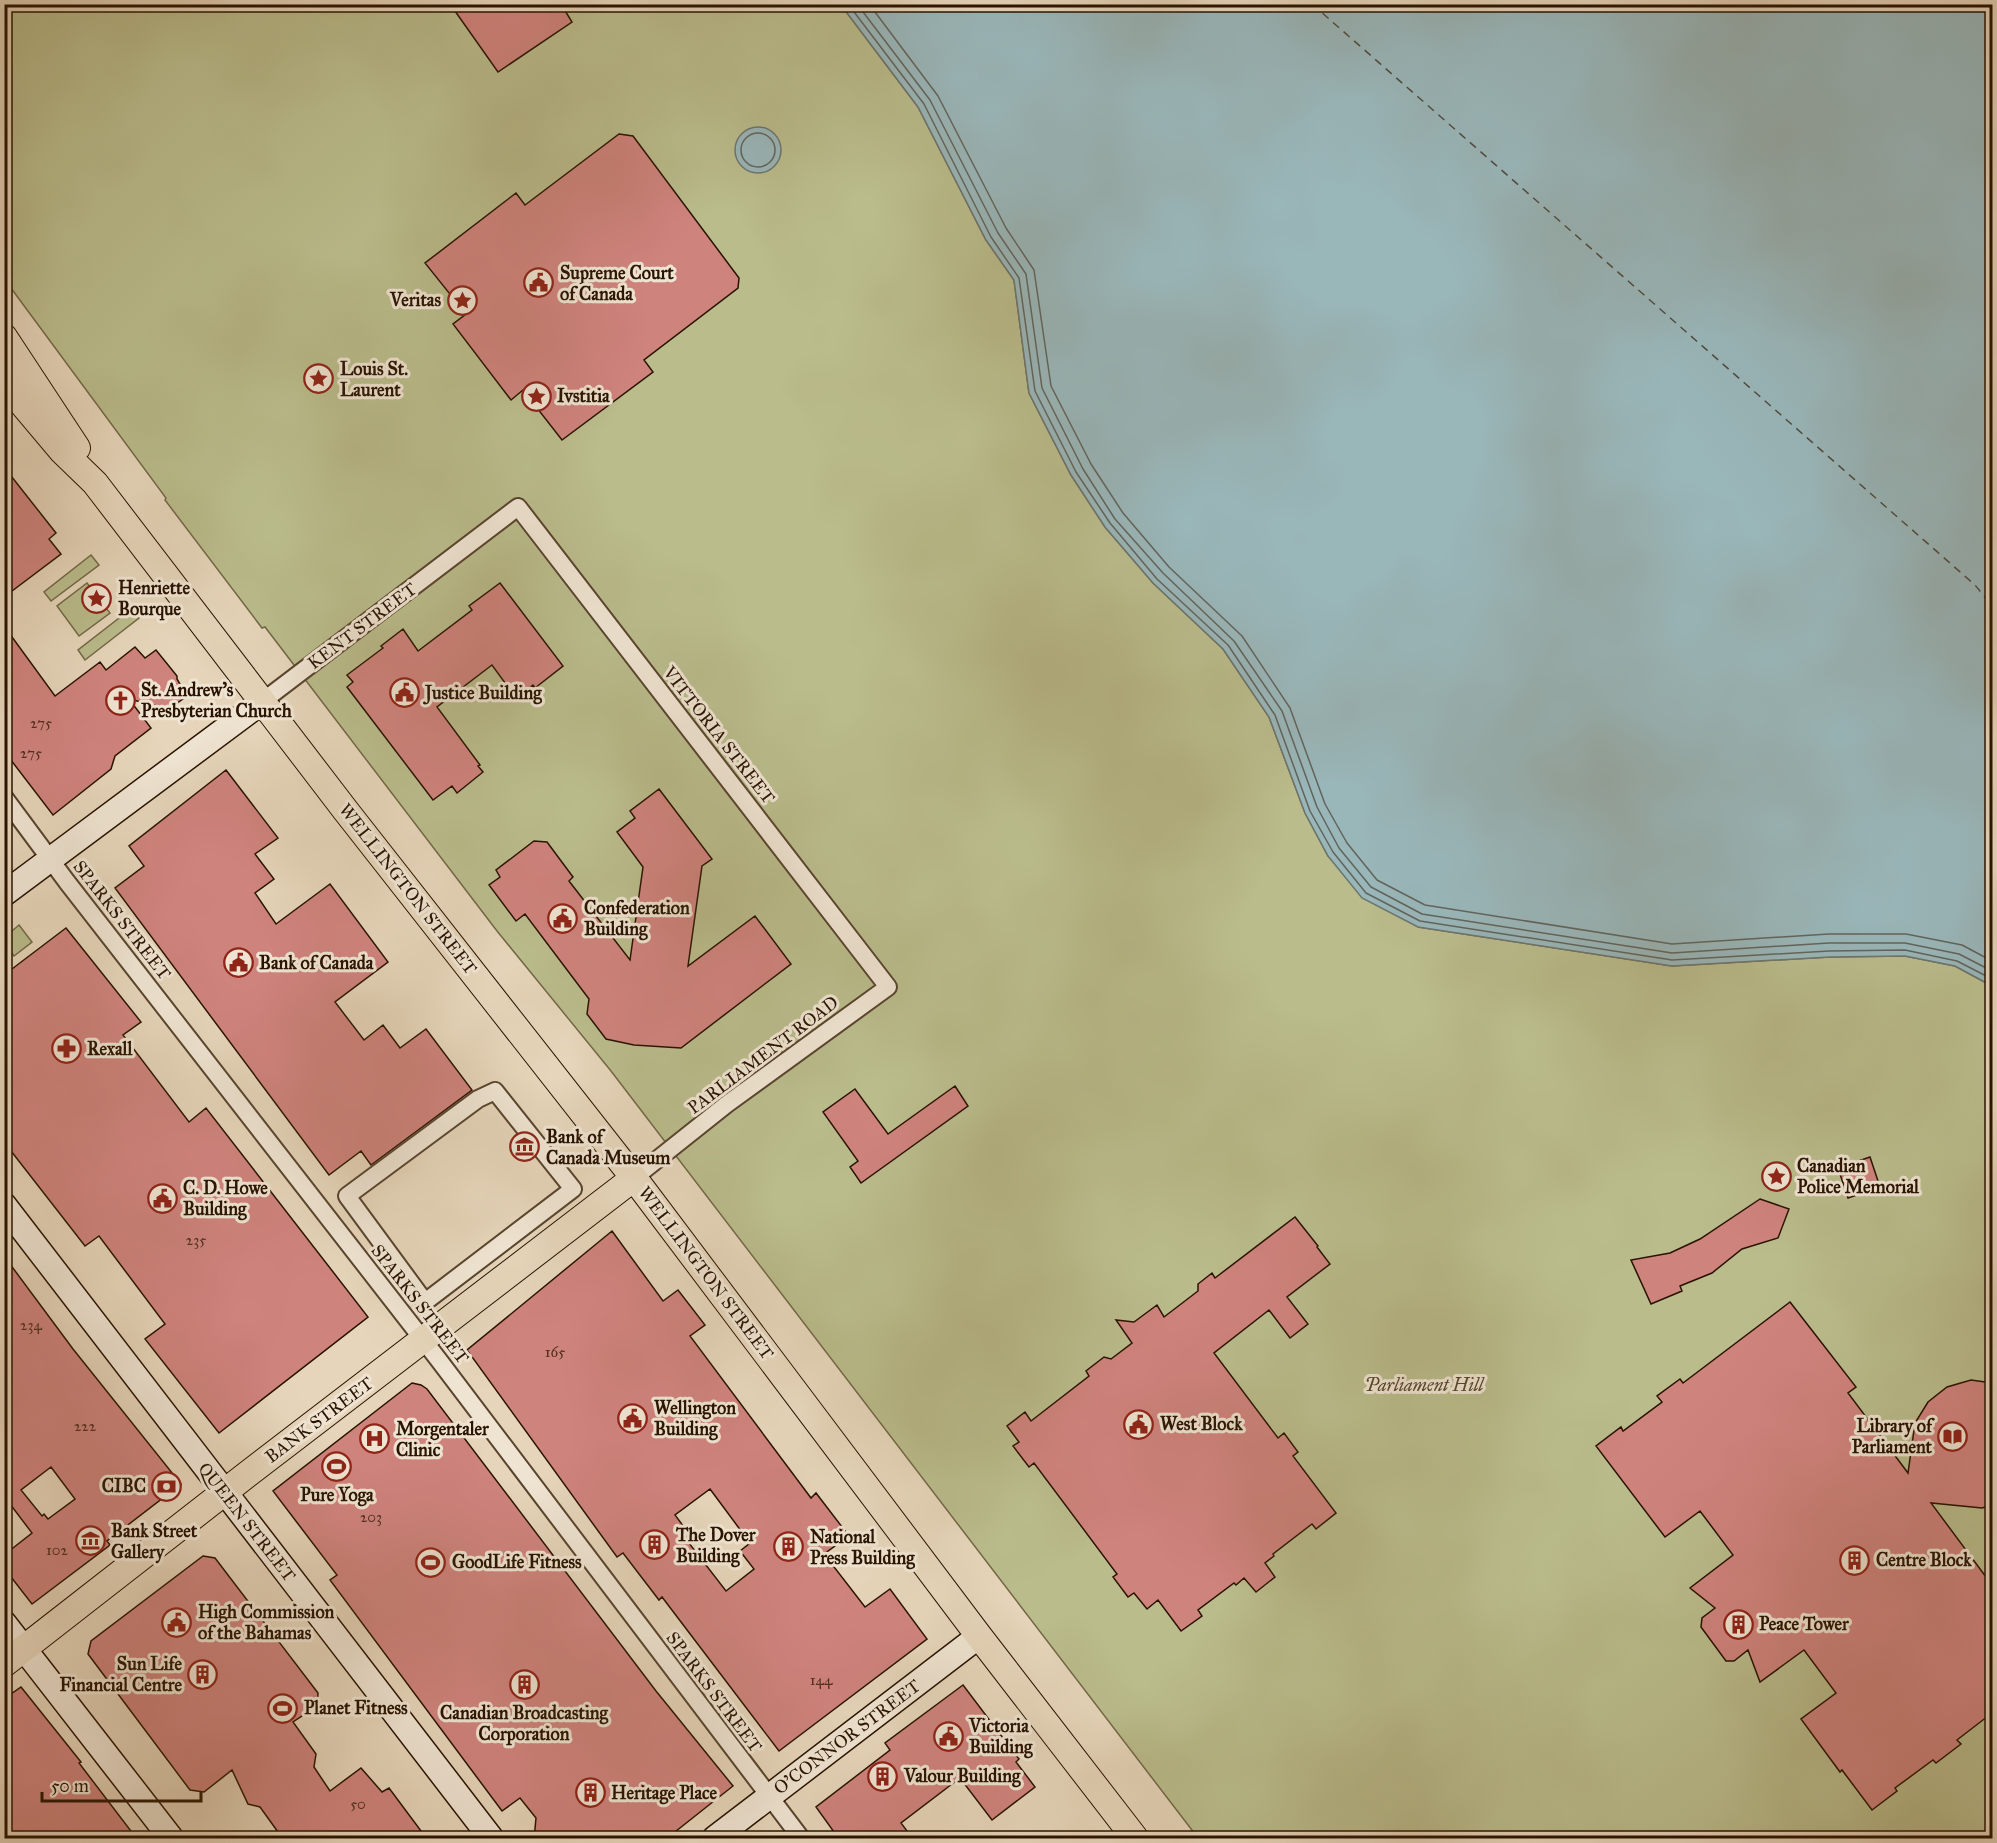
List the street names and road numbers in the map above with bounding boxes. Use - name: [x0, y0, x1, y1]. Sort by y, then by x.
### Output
- street label: KENT STREET: [303, 578, 421, 674]
- street label: VITTORIA STREET: [658, 661, 780, 808]
- street label: WELLINGTON STREET: [334, 799, 482, 979]
- street label: SPARKS STREET: [69, 856, 175, 984]
- street label: PARLIAMENT ROAD: [683, 991, 843, 1119]
- street label: WELLINGTON STREET: [634, 1182, 778, 1364]
- street label: SPARKS STREET: [367, 1240, 473, 1368]
- street label: BANK STREET: [261, 1372, 377, 1468]
- street label: QUEEN STREET: [194, 1458, 300, 1586]
- street label: SPARKS STREET: [661, 1627, 767, 1757]
- street label: O'CONNOR STREET: [769, 1675, 925, 1799]

